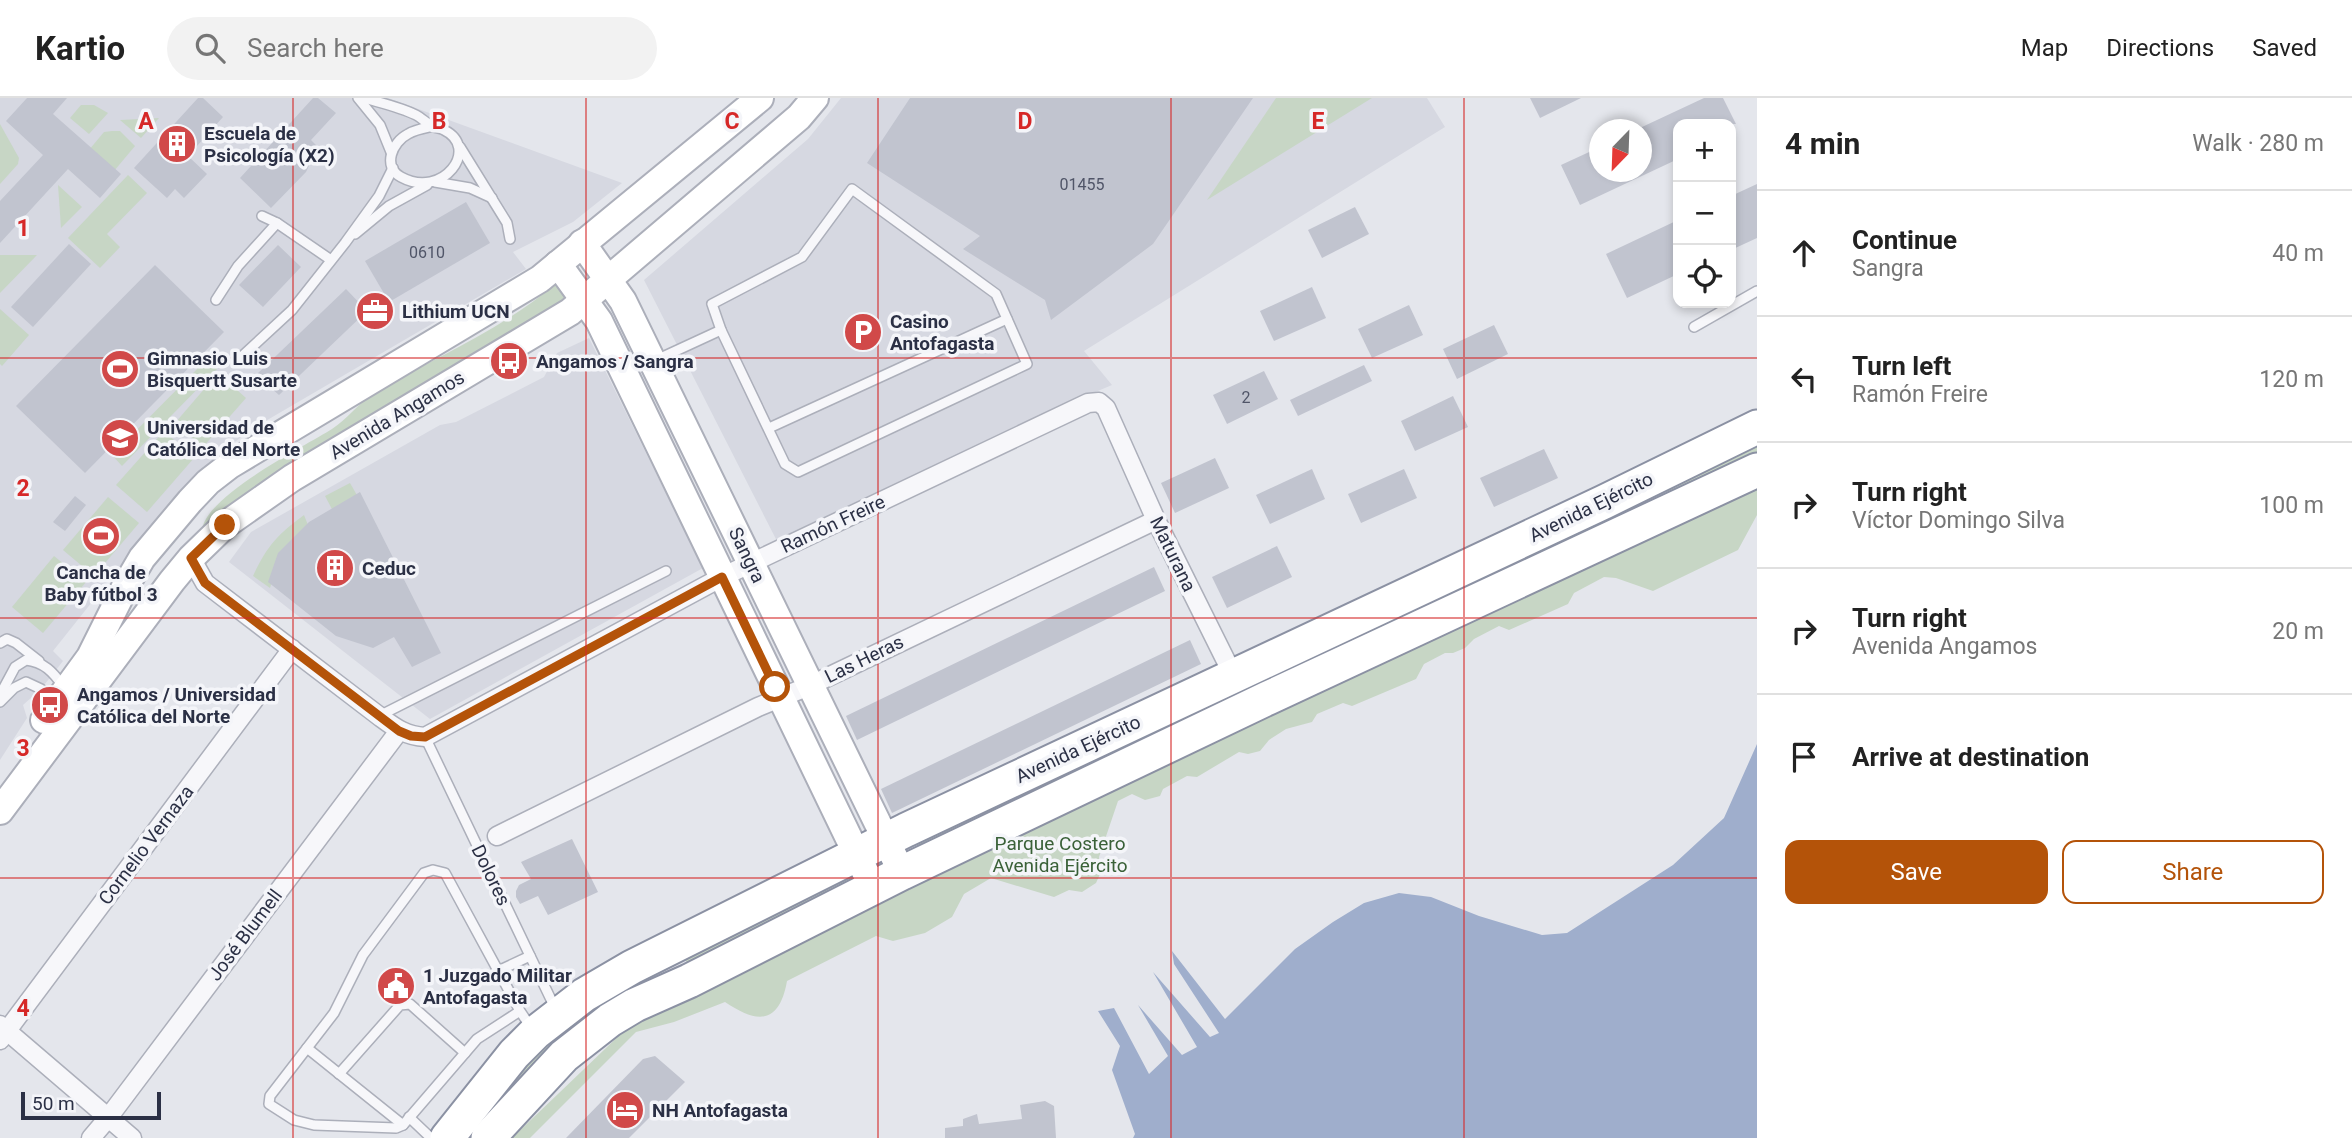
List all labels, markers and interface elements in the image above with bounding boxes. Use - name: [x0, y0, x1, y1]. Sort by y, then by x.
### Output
- search box: [167, 17, 657, 80]
- text: Kartio: [35, 29, 125, 68]
- icon: search: [191, 29, 229, 67]
- text: Search here: [247, 33, 384, 63]
- text: Map: [2021, 34, 2068, 62]
- text: Directions: [2106, 34, 2214, 62]
- text: Saved: [2252, 34, 2317, 62]
- text: A: [138, 108, 154, 135]
- text: B: [432, 108, 446, 135]
- text: C: [724, 108, 740, 135]
- text: D: [1018, 108, 1032, 135]
- text: E: [1312, 108, 1325, 135]
- north arrow: [1589, 119, 1652, 182]
- map controls: [1673, 119, 1736, 308]
- button: +: [1673, 119, 1736, 182]
- place label: Escuela de Psicología (X2): [204, 122, 335, 167]
- building icon: Escuela de Psicología (X2): [156, 123, 198, 165]
- text: 4 min: [1785, 126, 1860, 161]
- text: Walk · 280 m: [2192, 130, 2324, 157]
- house number: 01455: [1060, 175, 1104, 194]
- button: −: [1673, 182, 1736, 245]
- text: 1: [16, 215, 30, 242]
- text: Continue: [1852, 225, 1957, 255]
- icon: ahead: [1785, 234, 1823, 272]
- text: 40 m: [2272, 240, 2324, 267]
- house number: 0610: [409, 243, 445, 262]
- button: locate: [1673, 245, 1736, 308]
- text: Sangra: [1852, 255, 1924, 282]
- office icon: Lithium UCN: [354, 290, 396, 332]
- place label: Lithium UCN: [402, 300, 510, 323]
- place label: Casino Antofagasta: [890, 310, 994, 355]
- parking icon: Casino Antofagasta: [842, 311, 884, 353]
- bus stop icon: Angamos / Sangra: [488, 340, 530, 382]
- place label: Gimnasio Luis Bisquertt Susarte: [147, 347, 297, 392]
- sports icon: Gimnasio Luis Bisquertt Susarte: [99, 348, 141, 390]
- place label: Angamos / Sangra: [536, 350, 694, 373]
- text: Turn left: [1852, 351, 1951, 381]
- icon: left: [1785, 360, 1823, 398]
- street label: Avenida Angamos: [325, 366, 469, 464]
- text: 120 m: [2259, 366, 2324, 393]
- text: Ramón Freire: [1852, 381, 1988, 408]
- house number: 2: [1242, 388, 1251, 407]
- place label: Universidad de Católica del Norte: [147, 416, 300, 461]
- school or university icon: Universidad de Católica del Norte: [99, 417, 141, 459]
- street label: Avenida Ejército: [1525, 467, 1657, 547]
- text: 2: [16, 475, 30, 502]
- text: Turn right: [1852, 477, 1967, 507]
- icon: right: [1785, 486, 1823, 524]
- street label: Ramón Freire: [777, 490, 889, 558]
- text: 100 m: [2259, 492, 2324, 519]
- text: Víctor Domingo Silva: [1852, 507, 2065, 534]
- route end: [209, 509, 240, 540]
- street label: Maturana: [1145, 513, 1201, 595]
- sports icon: Cancha de Baby fútbol 3: [80, 515, 122, 557]
- street label: Sangra: [724, 523, 770, 587]
- building icon: Ceduc: [314, 547, 356, 589]
- place label: Ceduc: [362, 557, 416, 580]
- place label: Cancha de Baby fútbol 3: [44, 561, 158, 606]
- text: Turn right: [1852, 603, 1967, 633]
- icon: right: [1785, 612, 1823, 650]
- text: 20 m: [2272, 618, 2324, 645]
- street label: Las Heras: [821, 630, 907, 688]
- text: Avenida Angamos: [1852, 633, 2037, 660]
- route start: [759, 671, 790, 702]
- place label: Angamos / Universidad Católica del Norte: [77, 683, 276, 728]
- bus stop icon: Angamos / Universidad Católica del Norte: [29, 684, 71, 726]
- street label: Avenida Ejército: [1012, 710, 1144, 788]
- text: 3: [16, 735, 30, 762]
- icon: arrive: [1785, 738, 1823, 776]
- text: Arrive at destination: [1852, 742, 2089, 772]
- street label: Cornelio Vernaza: [94, 781, 198, 909]
- park label: Parque Costero Avenida Ejército: [992, 832, 1128, 877]
- button: Save: [1785, 840, 2048, 904]
- button: Share: [2062, 840, 2324, 904]
- street label: Dolores: [466, 841, 516, 909]
- street label: José Blumell: [203, 885, 287, 985]
- place label: 1 Juzgado Militar Antofagasta: [423, 964, 572, 1009]
- public building icon: 1 Juzgado Militar Antofagasta: [375, 965, 417, 1007]
- text: 4: [16, 995, 30, 1022]
- scale bar: [21, 1089, 161, 1121]
- hotel icon: NH Antofagasta: [604, 1089, 646, 1131]
- text: 50 m: [32, 1092, 75, 1115]
- place label: NH Antofagasta: [652, 1099, 788, 1122]

